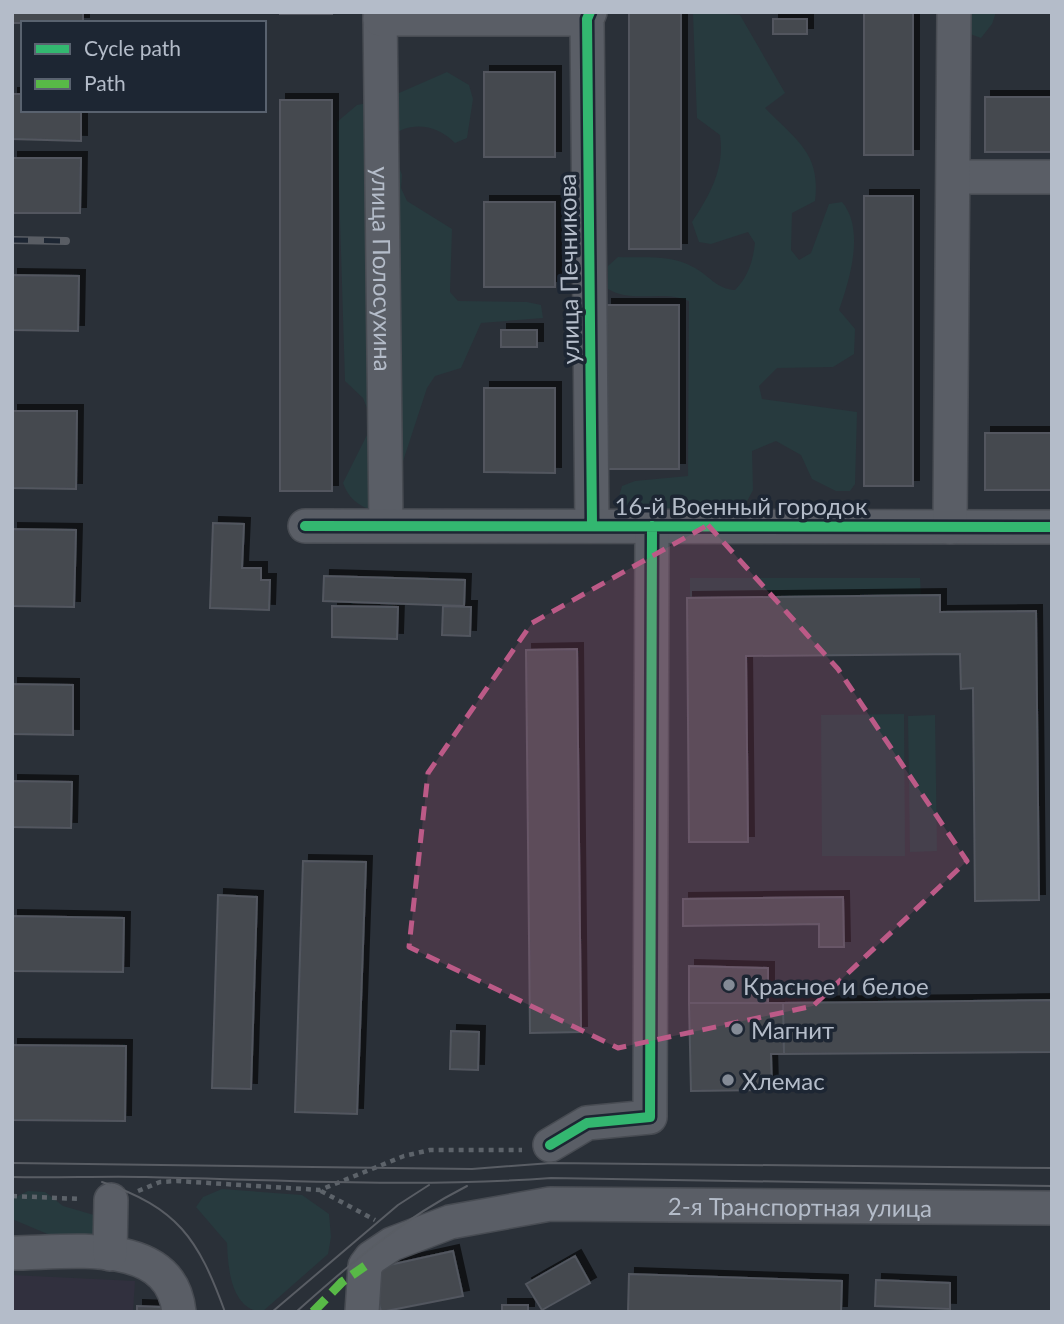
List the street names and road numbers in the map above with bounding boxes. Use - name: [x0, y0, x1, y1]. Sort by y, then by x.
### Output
- street label: улица Полосухина: [367, 166, 399, 372]
- street label: улица Печникова: [552, 173, 584, 365]
- street label: 16-й Военный городок: [615, 491, 868, 520]
- street label: 2-я Транспортная улица: [668, 1190, 932, 1222]

